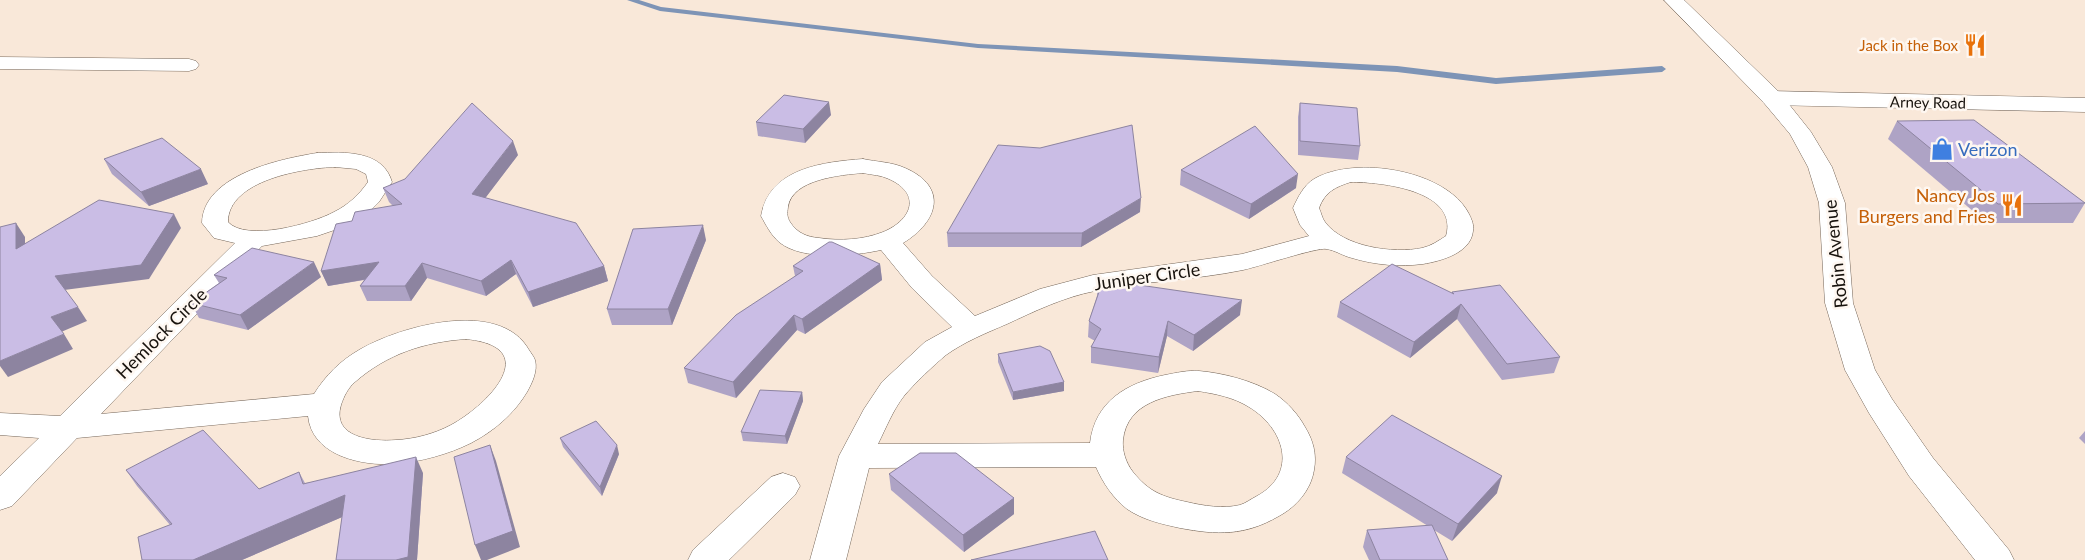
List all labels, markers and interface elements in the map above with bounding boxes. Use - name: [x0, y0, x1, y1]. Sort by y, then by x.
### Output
- restaurant icon: Jack in the Box: [1962, 32, 1988, 58]
- place label: Jack in the Box: [1859, 36, 1959, 54]
- street label: Arney Road: [1890, 92, 1966, 112]
- shop icon: Verizon: [1929, 136, 1955, 162]
- place label: Verizon: [1958, 138, 2017, 160]
- place label: Nancy Jos Burgers and Fries: [1858, 184, 1995, 227]
- restaurant icon: Nancy Jos Burgers and Fries: [1999, 192, 2025, 218]
- street label: Robin Avenue: [1818, 199, 1852, 309]
- street label: Juniper Circle: [1092, 258, 1202, 294]
- street label: Hemlock Circle: [111, 283, 211, 383]

